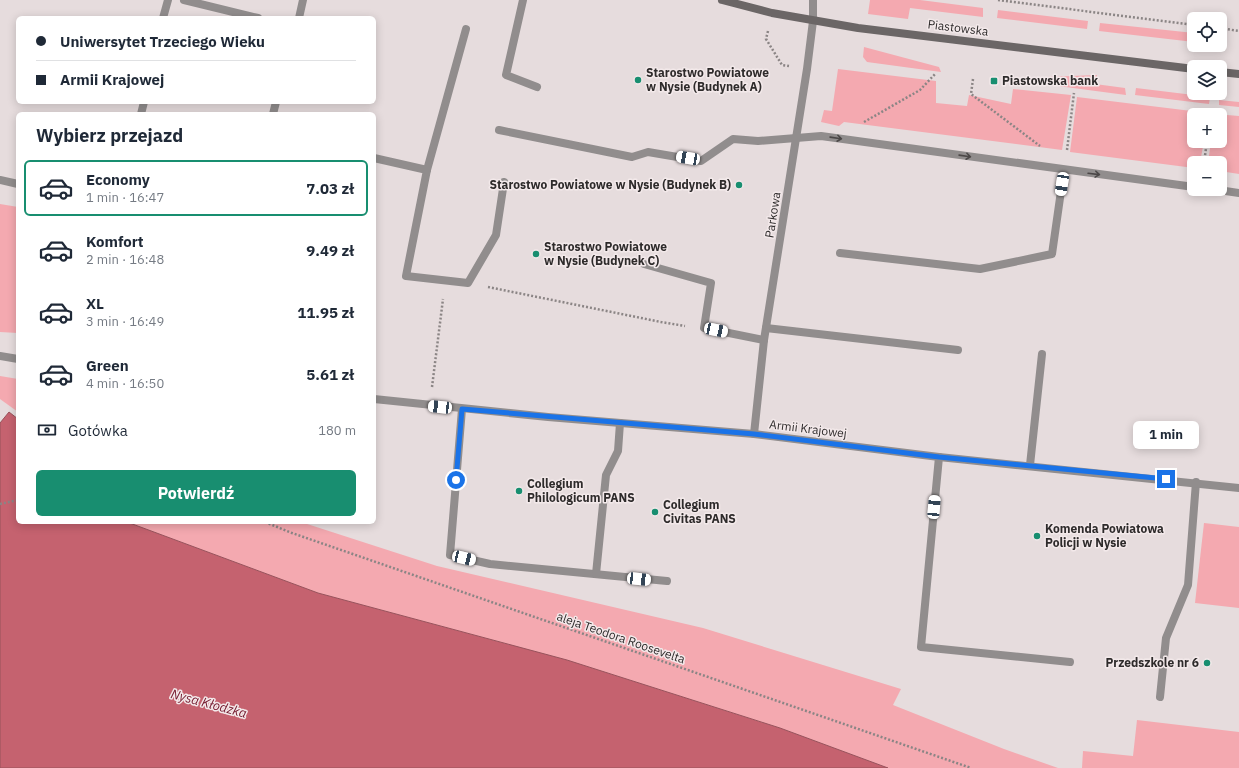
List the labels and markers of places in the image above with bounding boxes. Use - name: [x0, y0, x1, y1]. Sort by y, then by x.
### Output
- place label: Starostwo Powiatowe w Nysie (Budynek A): [646, 65, 769, 94]
- place label: Piastowska bank: [1002, 73, 1098, 88]
- marker: Starostwo Powiatowe w Nysie (Budynek A): [633, 75, 643, 85]
- marker: Piastowska bank: [989, 76, 999, 86]
- place label: Starostwo Powiatowe w Nysie (Budynek B): [490, 177, 731, 192]
- marker: Starostwo Powiatowe w Nysie (Budynek B): [734, 180, 744, 190]
- place label: Starostwo Powiatowe w Nysie (Budynek C): [544, 239, 667, 268]
- marker: Starostwo Powiatowe w Nysie (Budynek C): [531, 249, 541, 259]
- place label: Collegium Philologicum PANS: [527, 476, 635, 505]
- marker: Collegium Philologicum PANS: [514, 486, 524, 496]
- place label: Collegium Civitas PANS: [663, 497, 736, 526]
- marker: Collegium Civitas PANS: [650, 507, 660, 517]
- place label: Komenda Powiatowa Policji w Nysie: [1045, 521, 1164, 550]
- marker: Komenda Powiatowa Policji w Nysie: [1032, 531, 1042, 541]
- place label: Przedszkole nr 6: [1106, 655, 1199, 670]
- marker: Przedszkole nr 6: [1202, 658, 1212, 668]

